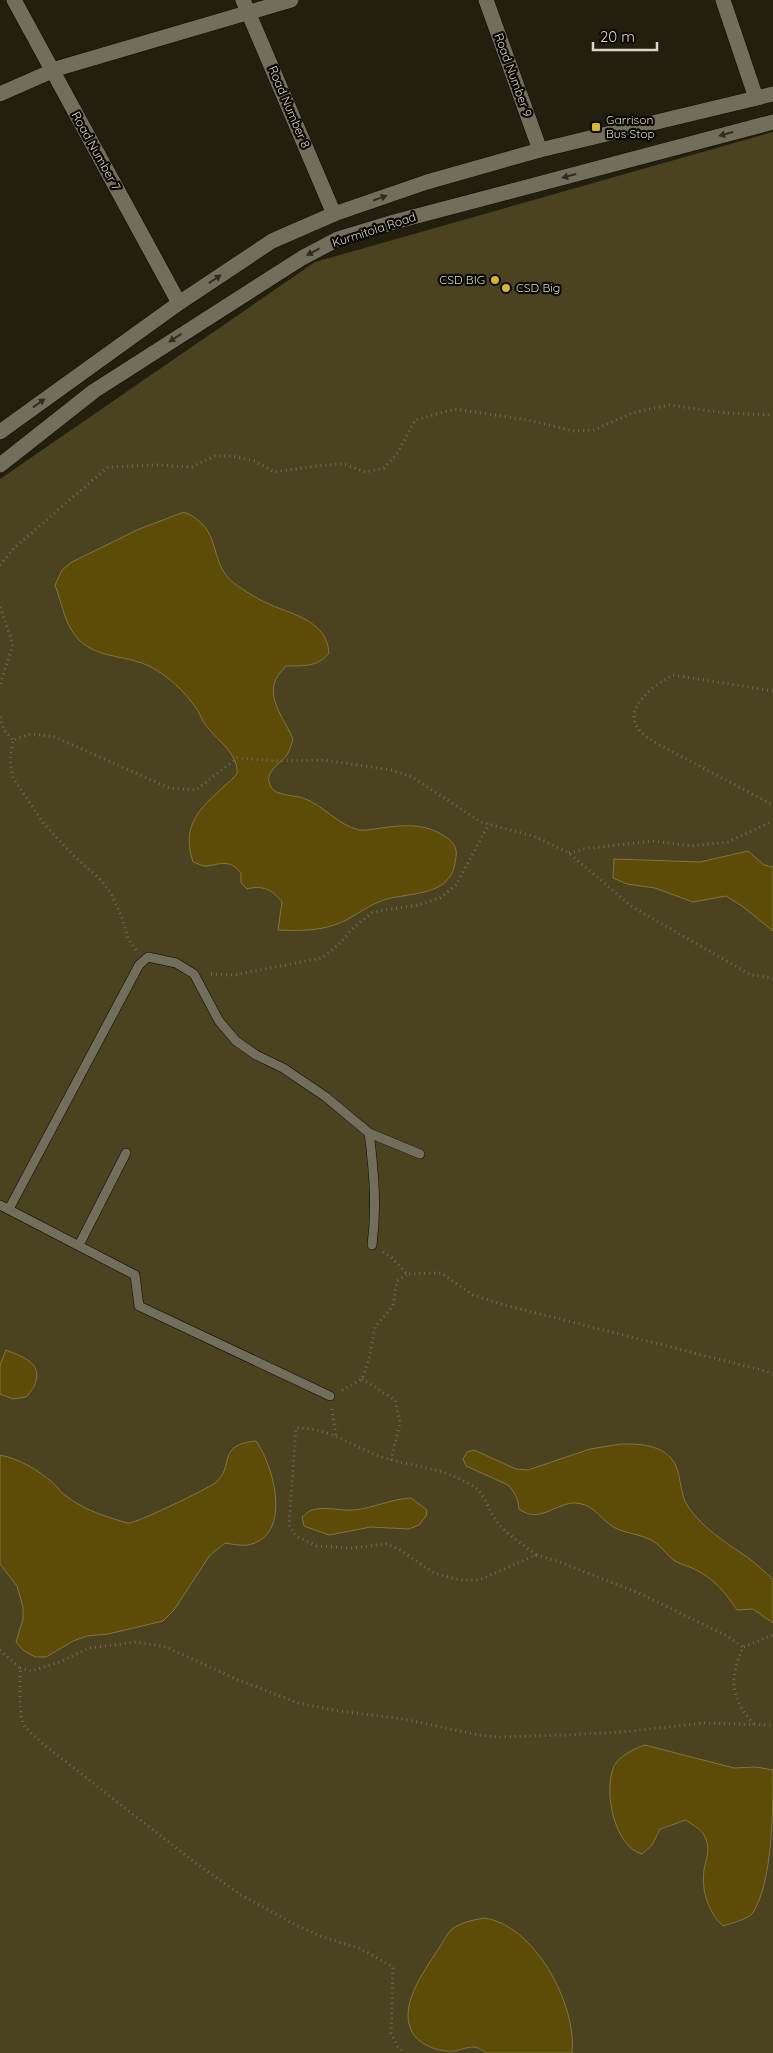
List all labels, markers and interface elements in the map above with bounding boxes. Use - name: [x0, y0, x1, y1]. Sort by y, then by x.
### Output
- scale bar: [593, 20, 657, 52]
- text: 20 m: [600, 27, 635, 46]
- street label: Road Number 9: [491, 31, 536, 119]
- street label: Road Number 8: [265, 63, 314, 150]
- street label: Road Number 7: [69, 109, 124, 193]
- place label: Garrison Bus Stop: [606, 112, 655, 141]
- marker: Garrison Bus Stop: [590, 121, 602, 133]
- one-way arrow: [718, 130, 733, 138]
- one-way arrow: [561, 172, 576, 180]
- one-way arrow: [373, 194, 388, 201]
- street label: Kurmitola Road: [330, 209, 418, 250]
- one-way arrow: [306, 248, 320, 256]
- place label: CSD BIG: [439, 272, 485, 287]
- one-way arrow: [208, 274, 221, 284]
- marker: CSD BIG: [489, 274, 501, 286]
- place label: CSD Big: [516, 280, 560, 295]
- marker: CSD Big: [500, 282, 512, 294]
- one-way arrow: [169, 333, 182, 343]
- one-way arrow: [33, 399, 46, 409]

